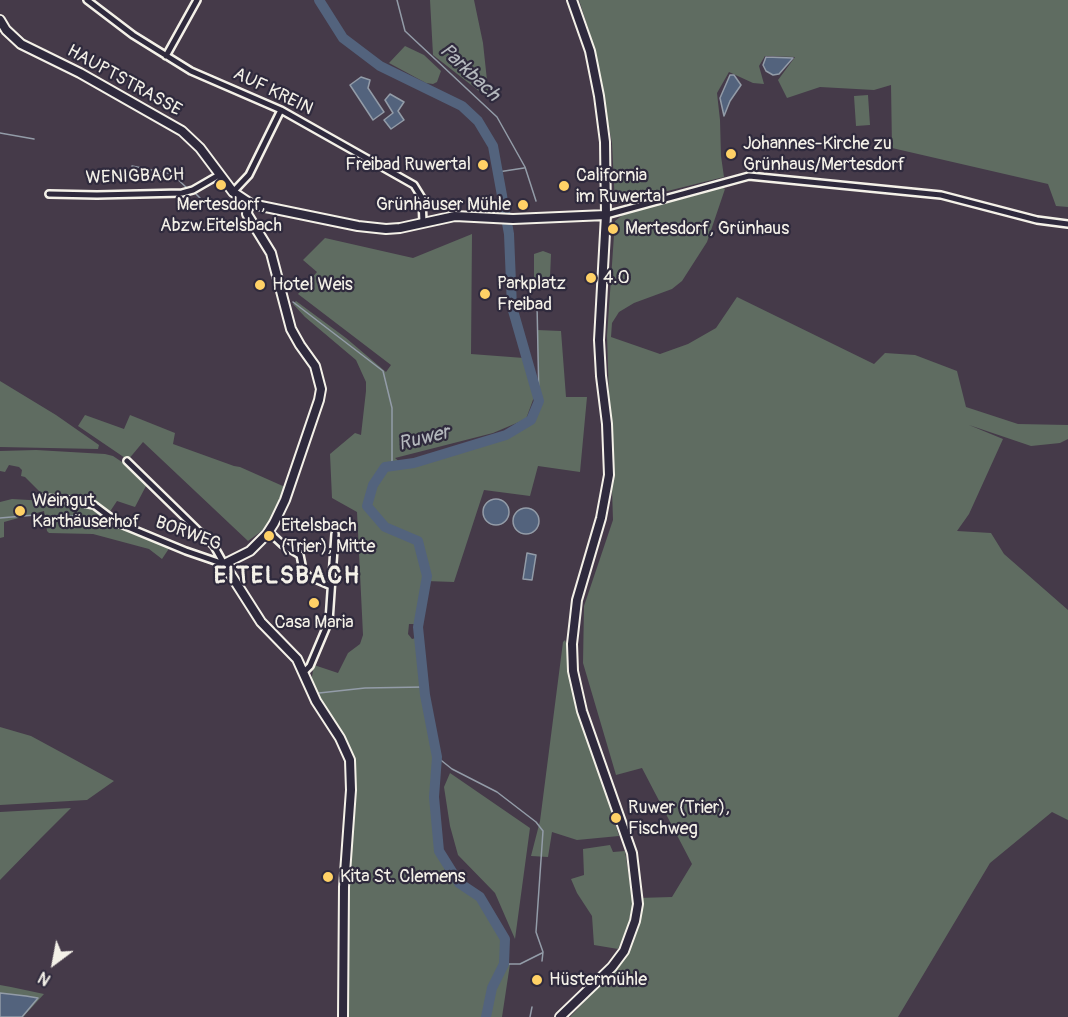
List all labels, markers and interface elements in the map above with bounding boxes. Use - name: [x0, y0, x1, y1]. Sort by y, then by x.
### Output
- water label: Parkbach: [434, 39, 504, 107]
- street label: HAUPTSTRASSE: [63, 41, 185, 121]
- street label: AUF KREIN: [230, 63, 316, 121]
- place label: Johannes-Kirche zu Grünhaus/Mertesdorf: [743, 133, 905, 176]
- marker: Johannes-Kirche zu Grünhaus/Mertesdorf: [724, 147, 738, 161]
- place label: Freibad Ruwertal: [345, 154, 471, 176]
- marker: Freibad Ruwertal: [476, 158, 490, 172]
- street label: WENIGBACH: [85, 164, 185, 190]
- place label: California im Ruwertal: [576, 165, 665, 207]
- marker: Mertesdorf, Abzw.Eitelsbach: [214, 178, 228, 192]
- marker: California im Ruwertal: [557, 179, 571, 193]
- place label: Mertesdorf, Abzw.Eitelsbach: [160, 194, 282, 236]
- place label: Grünhäuser Mühle: [376, 194, 511, 216]
- marker: Grünhäuser Mühle: [516, 198, 530, 212]
- place label: Mertesdorf, Grünhaus: [625, 218, 789, 240]
- marker: Mertesdorf, Grünhaus: [606, 222, 620, 236]
- place label: 4.0: [603, 267, 630, 289]
- marker: 4.0: [584, 271, 598, 285]
- place label: Parkplatz Freibad: [497, 273, 566, 316]
- place label: Hotel Weis: [272, 274, 353, 296]
- marker: Hotel Weis: [253, 278, 267, 292]
- marker: Parkplatz Freibad: [478, 287, 492, 301]
- water label: Ruwer: [396, 421, 452, 457]
- place label: Weingut Karthäuserhof: [32, 490, 140, 532]
- marker: Weingut Karthäuserhof: [13, 504, 27, 518]
- street label: BORWEG: [152, 512, 224, 556]
- place label: Eitelsbach (Trier), Mitte: [281, 515, 375, 558]
- marker: Eitelsbach (Trier), Mitte: [262, 529, 276, 543]
- district label: EITELSBACH: [214, 563, 360, 591]
- marker: Casa Maria: [307, 596, 321, 610]
- place label: Casa Maria: [274, 612, 354, 634]
- place label: Ruwer (Trier), Fischweg: [628, 797, 730, 840]
- marker: Ruwer (Trier), Fischweg: [609, 811, 623, 825]
- place label: Kita St. Clemens: [340, 866, 466, 888]
- marker: Kita St. Clemens: [321, 870, 335, 884]
- north arrow: [24, 933, 84, 993]
- text: N: [35, 967, 54, 990]
- place label: Hüstermühle: [549, 969, 647, 991]
- marker: Hüstermühle: [530, 973, 544, 987]

